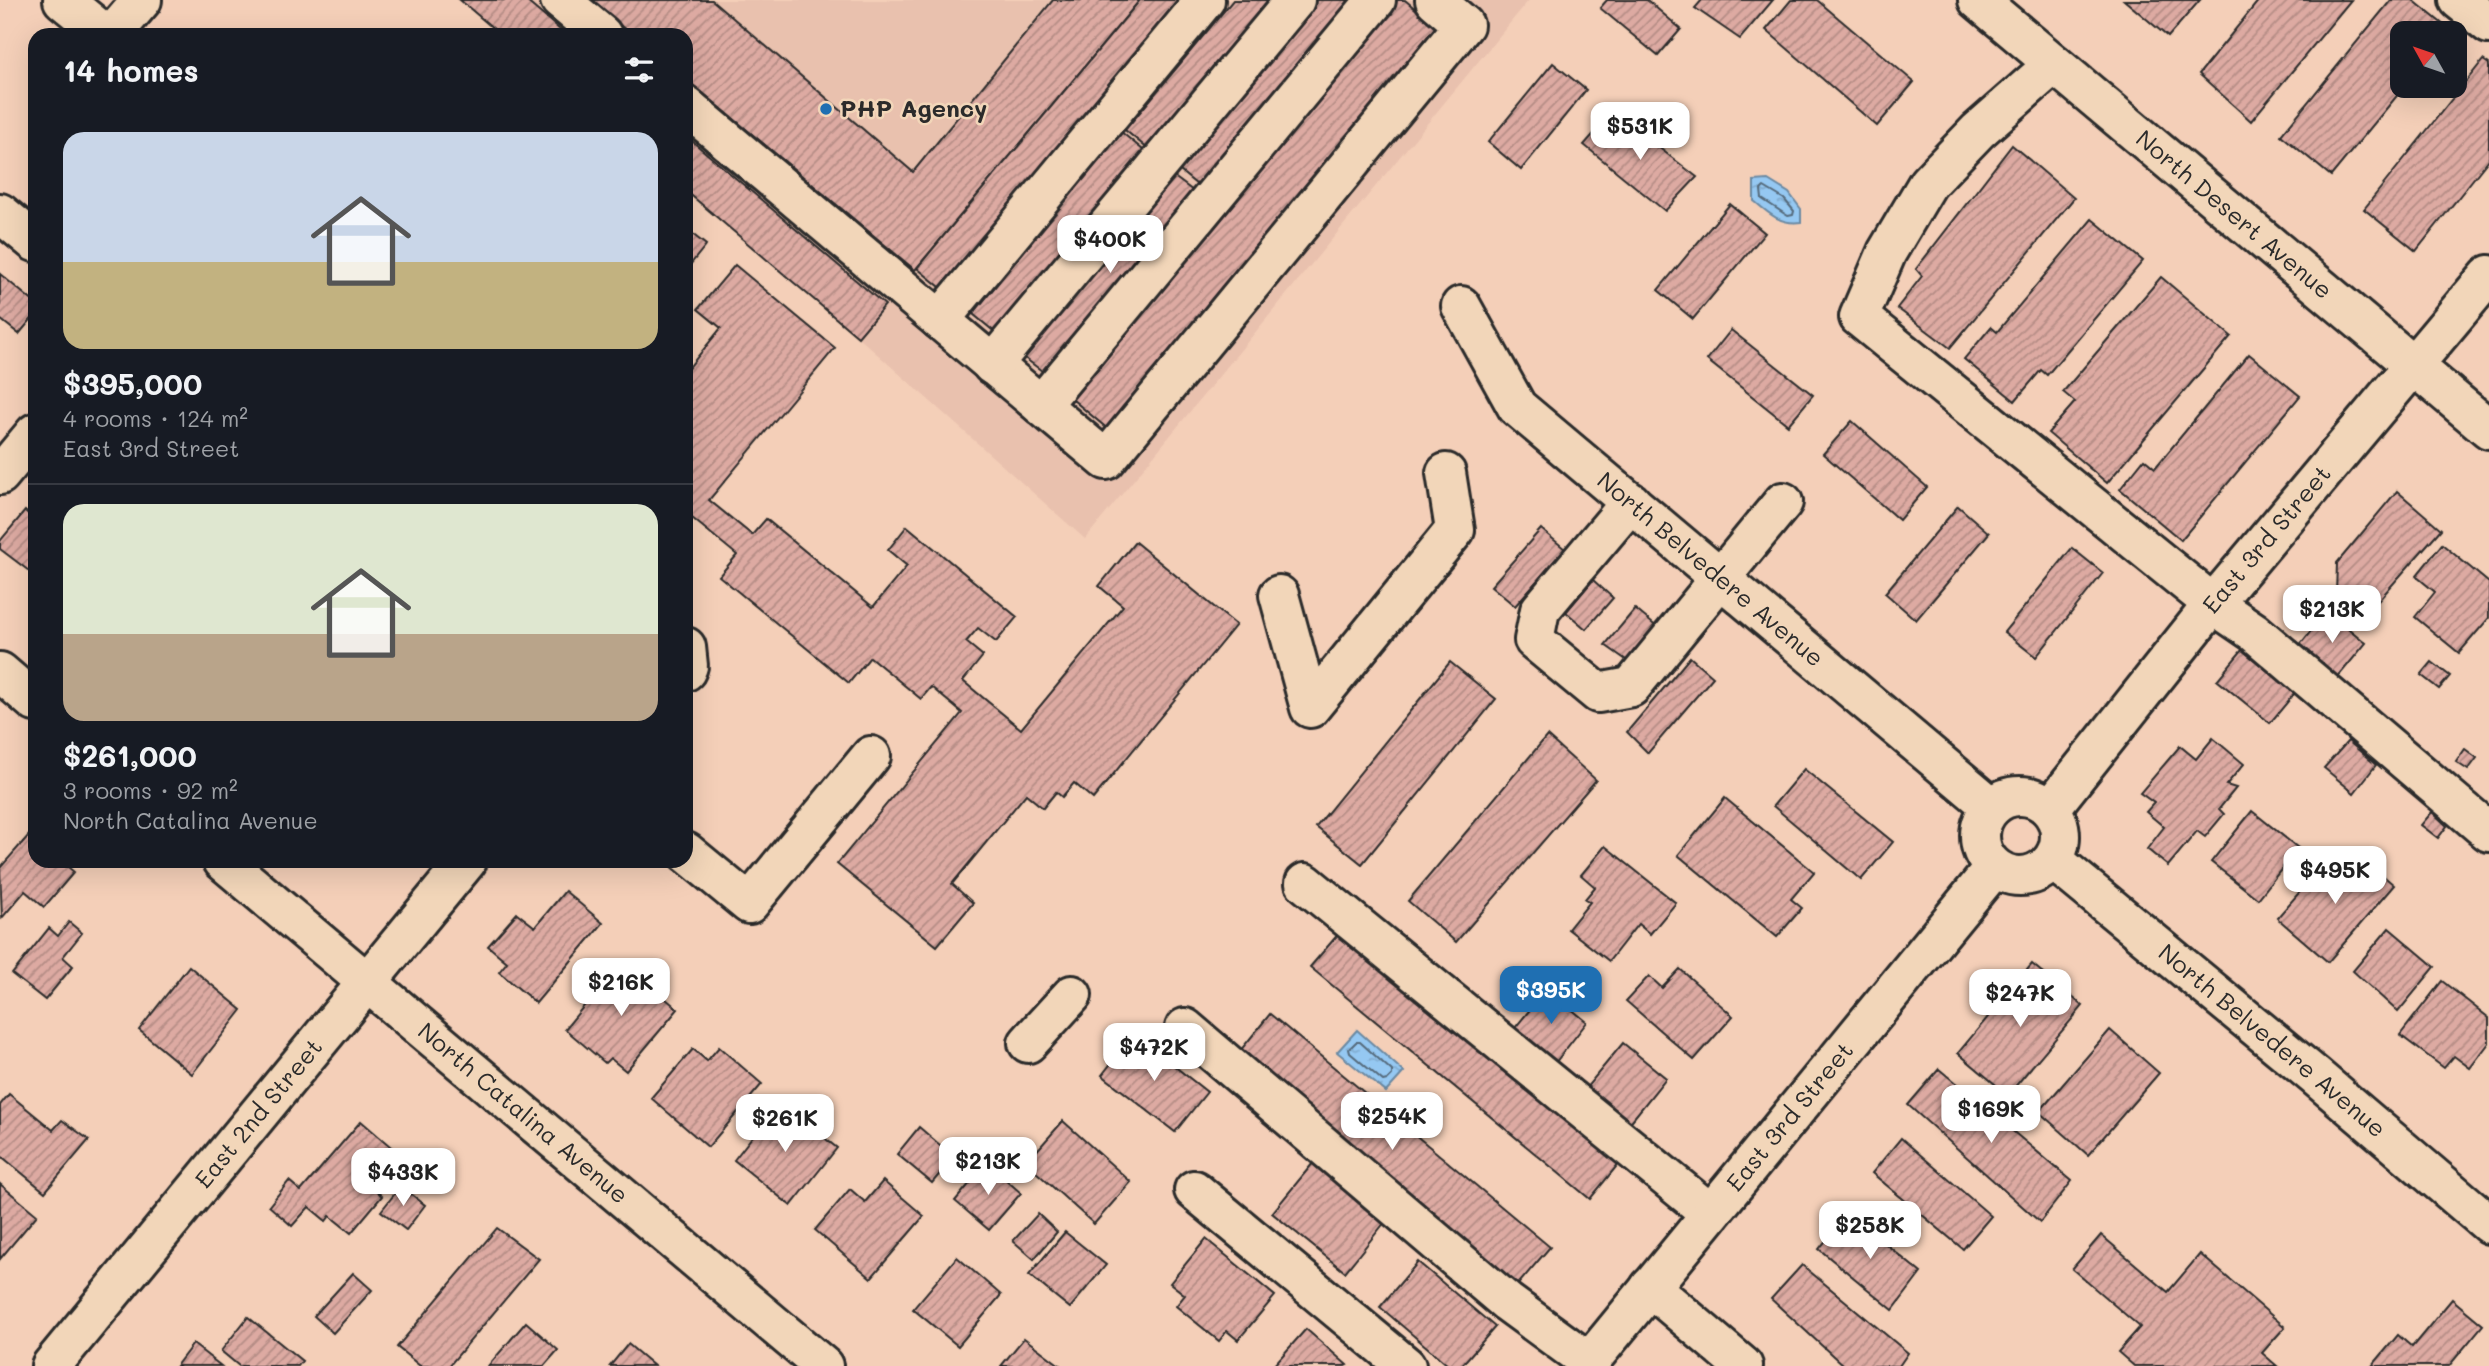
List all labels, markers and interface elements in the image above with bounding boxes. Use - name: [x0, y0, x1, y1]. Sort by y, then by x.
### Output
- north arrow: [2390, 21, 2468, 98]
- map controls: [2390, 21, 2467, 98]
- text: 14 homes: [63, 50, 199, 90]
- icon: filters: [620, 51, 658, 89]
- place label: PHP Agency: [840, 92, 987, 123]
- marker: PHP Agency: [818, 101, 834, 117]
- pin: $531K: [1591, 102, 1689, 162]
- text: $531K: [1607, 110, 1673, 140]
- street label: North Desert Avenue: [2130, 122, 2339, 305]
- icon: home: [298, 178, 424, 304]
- pin: $400K: [1061, 216, 1159, 275]
- text: $400K: [1073, 223, 1147, 253]
- text: $395,000: [63, 363, 202, 403]
- text: 4 rooms · 124 m²: [63, 403, 248, 433]
- text: East 3rd Street: [63, 433, 239, 463]
- street label: East 3rd Street: [2195, 458, 2337, 619]
- street label: North Belvedere Avenue: [1591, 464, 1831, 673]
- icon: home: [298, 550, 424, 676]
- pin: $213K: [2283, 586, 2381, 645]
- text: $213K: [2299, 593, 2365, 623]
- text: $261,000: [63, 735, 197, 775]
- text: 3 rooms · 92 m²: [63, 775, 238, 805]
- text: North Catalina Avenue: [63, 805, 318, 835]
- pin: $495K: [2286, 846, 2384, 906]
- text: $495K: [2299, 854, 2371, 884]
- street label: North Belvedere Avenue: [2153, 936, 2393, 1144]
- pin: $216K: [572, 958, 670, 1018]
- text: $216K: [588, 966, 654, 996]
- pin: $395K: [1502, 967, 1600, 1026]
- pin: $247K: [1971, 970, 2069, 1029]
- text: $395K: [1516, 974, 1586, 1004]
- text: $247K: [1985, 977, 2055, 1007]
- street label: North Catalina Avenue: [412, 1015, 636, 1210]
- pin: $472K: [1105, 1024, 1203, 1083]
- text: $472K: [1119, 1031, 1189, 1061]
- street label: East 2nd Street: [187, 1032, 328, 1194]
- street label: East 3rd Street: [1719, 1035, 1859, 1197]
- pin: $169K: [1942, 1086, 2040, 1145]
- pin: $254K: [1343, 1092, 1441, 1152]
- text: $169K: [1957, 1093, 2025, 1123]
- pin: $261K: [736, 1094, 834, 1154]
- text: $254K: [1357, 1100, 1427, 1130]
- text: $261K: [752, 1102, 818, 1132]
- pin: $213K: [939, 1138, 1037, 1197]
- text: $213K: [955, 1145, 1021, 1175]
- pin: $433K: [354, 1148, 452, 1208]
- text: $433K: [367, 1156, 439, 1186]
- pin: $258K: [1821, 1202, 1919, 1261]
- text: $258K: [1835, 1209, 1905, 1239]

